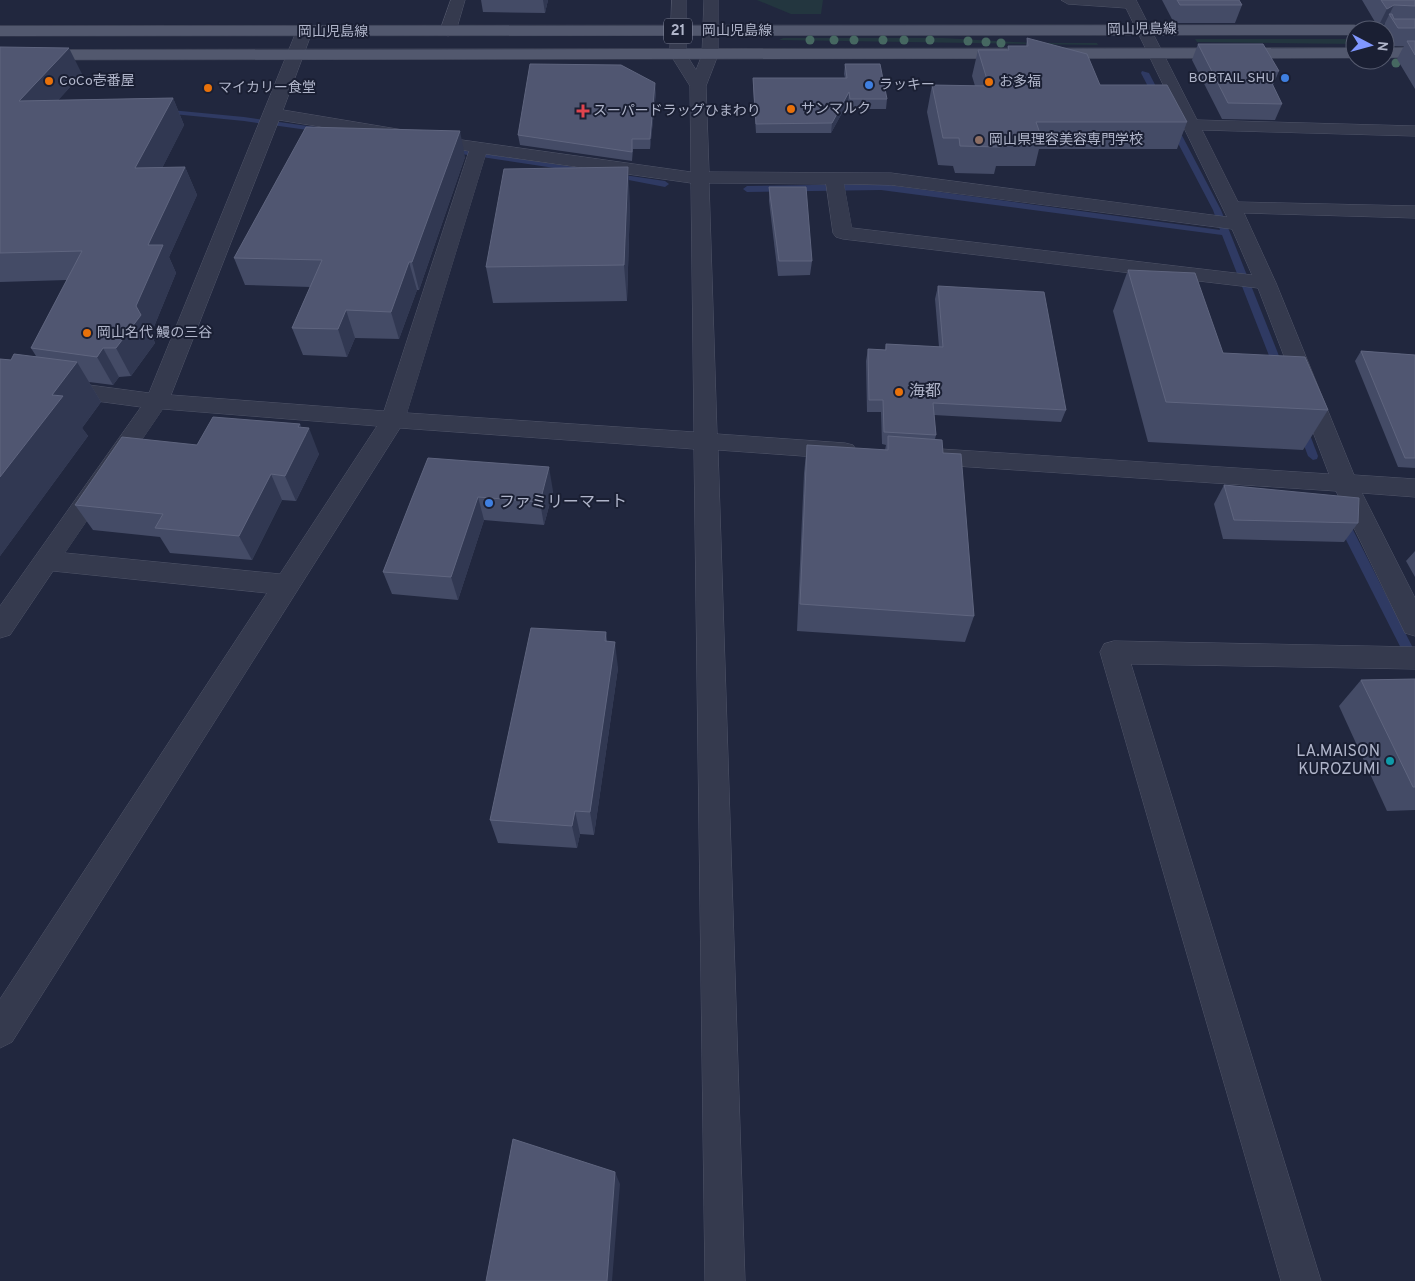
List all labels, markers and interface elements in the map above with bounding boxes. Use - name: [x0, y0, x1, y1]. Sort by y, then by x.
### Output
- road number: 21: [664, 18, 692, 44]
- north arrow: [1345, 20, 1395, 70]
- street label: 岡山児島線: [1107, 21, 1177, 39]
- street label: 岡山児島線: [702, 23, 772, 40]
- street label: 岡山児島線: [298, 24, 368, 41]
- text: N: [1372, 40, 1390, 52]
- place label: BOBTAIL SHU: [1188, 70, 1275, 87]
- marker: BOBTAIL SHU: [1279, 72, 1291, 84]
- place label: CoCo壱番屋: [59, 73, 135, 90]
- place label: お多福: [999, 74, 1041, 91]
- marker: CoCo壱番屋: [43, 75, 55, 87]
- marker: お多福: [983, 76, 995, 88]
- place label: ラッキー: [879, 77, 935, 94]
- marker: ラッキー: [863, 79, 875, 91]
- place label: マイカリー食堂: [218, 80, 316, 97]
- marker: マイカリー食堂: [202, 82, 214, 94]
- place label: サンマルク: [801, 101, 871, 118]
- place label: スーパードラッグひまわり: [593, 103, 761, 120]
- marker: サンマルク: [785, 103, 797, 115]
- marker: スーパードラッグひまわり: [577, 105, 589, 117]
- place label: 岡山県理容美容専門学校: [989, 132, 1143, 149]
- marker: 岡山県理容美容専門学校: [973, 134, 985, 146]
- place label: 岡山名代 鰻の三谷: [97, 324, 212, 342]
- marker: 岡山名代 鰻の三谷: [81, 327, 93, 339]
- place label: 海都: [909, 382, 941, 402]
- marker: 海都: [893, 386, 905, 398]
- place label: ファミリーマート: [499, 493, 627, 513]
- marker: ファミリーマート: [483, 497, 495, 509]
- place label: LA.MAISON KUROZUMI: [1296, 742, 1380, 780]
- marker: LA.MAISON KUROZUMI: [1384, 755, 1396, 767]

